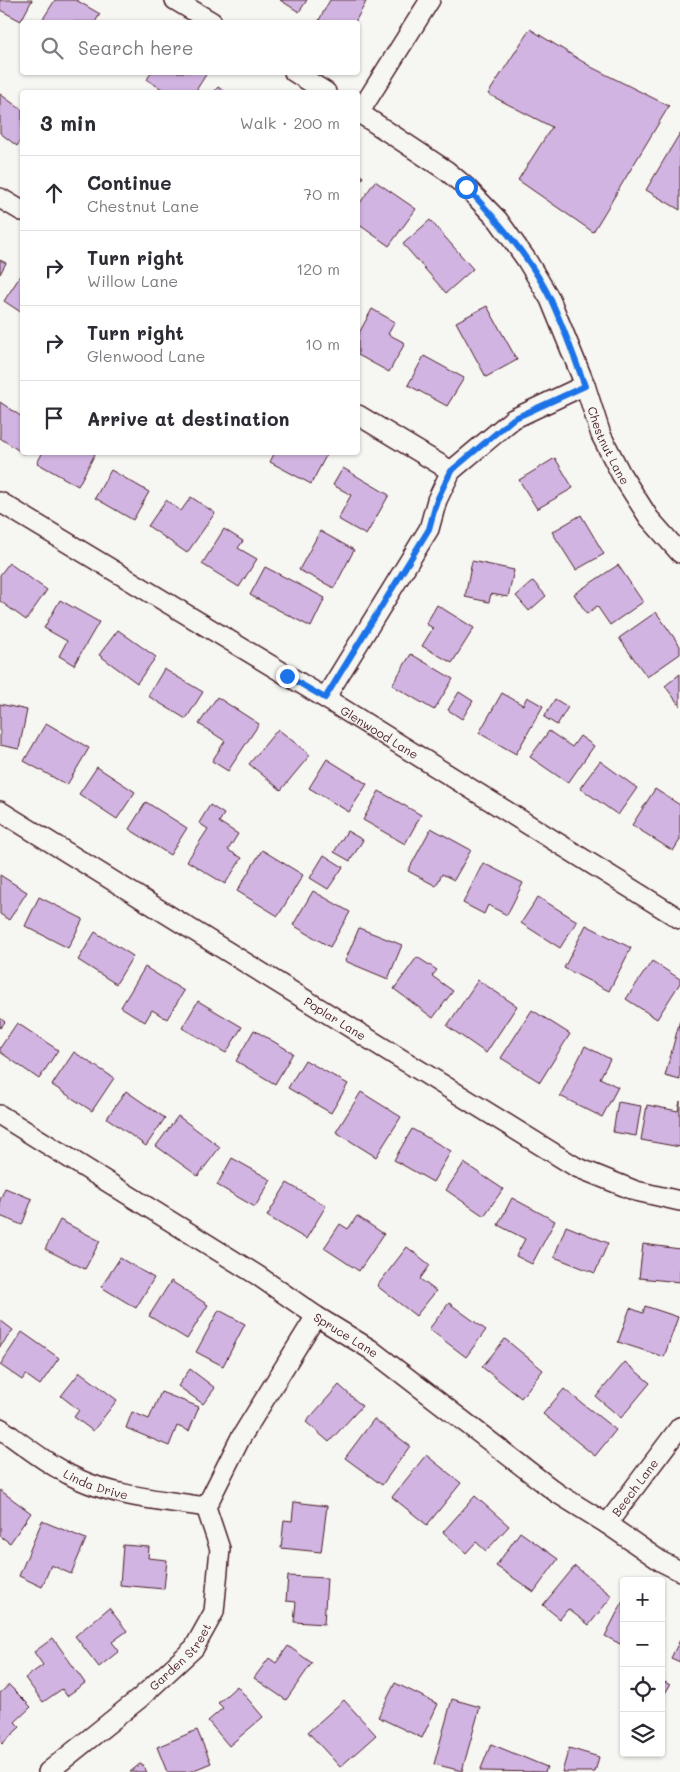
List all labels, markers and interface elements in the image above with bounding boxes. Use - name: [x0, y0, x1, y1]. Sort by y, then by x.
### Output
- search box: [20, 20, 360, 75]
- icon: search: [38, 34, 66, 62]
- text: Search here: [78, 35, 194, 60]
- text: 3 min: [40, 109, 96, 136]
- text: Walk · 200 m: [240, 112, 340, 133]
- text: Continue: [87, 170, 172, 195]
- route start: [455, 176, 478, 199]
- icon: ahead: [40, 179, 68, 207]
- text: 70 m: [303, 183, 340, 204]
- text: Chestnut Lane: [87, 195, 199, 216]
- text: Turn right: [87, 245, 184, 270]
- icon: right: [40, 254, 68, 282]
- text: 120 m: [296, 258, 340, 279]
- text: Willow Lane: [87, 270, 178, 291]
- text: Turn right: [87, 320, 184, 345]
- icon: right: [40, 329, 68, 357]
- text: 10 m: [305, 333, 340, 354]
- text: Glenwood Lane: [87, 345, 205, 366]
- icon: arrive: [40, 404, 68, 432]
- street label: Chestnut Lane: [584, 404, 633, 487]
- text: Arrive at destination: [87, 406, 290, 431]
- route end: [276, 665, 299, 688]
- street label: Glenwood Lane: [338, 702, 422, 762]
- street label: Poplar Lane: [301, 993, 369, 1043]
- street label: Spruce Lane: [311, 1309, 382, 1361]
- street label: Beech Lane: [608, 1455, 661, 1519]
- street label: Linda Drive: [61, 1465, 130, 1503]
- map controls: [620, 1577, 665, 1757]
- button: +: [620, 1577, 665, 1622]
- street label: Garden Street: [145, 1620, 214, 1694]
- button: −: [620, 1622, 665, 1667]
- button: locate: [620, 1667, 665, 1712]
- button: layers: [620, 1712, 665, 1757]

